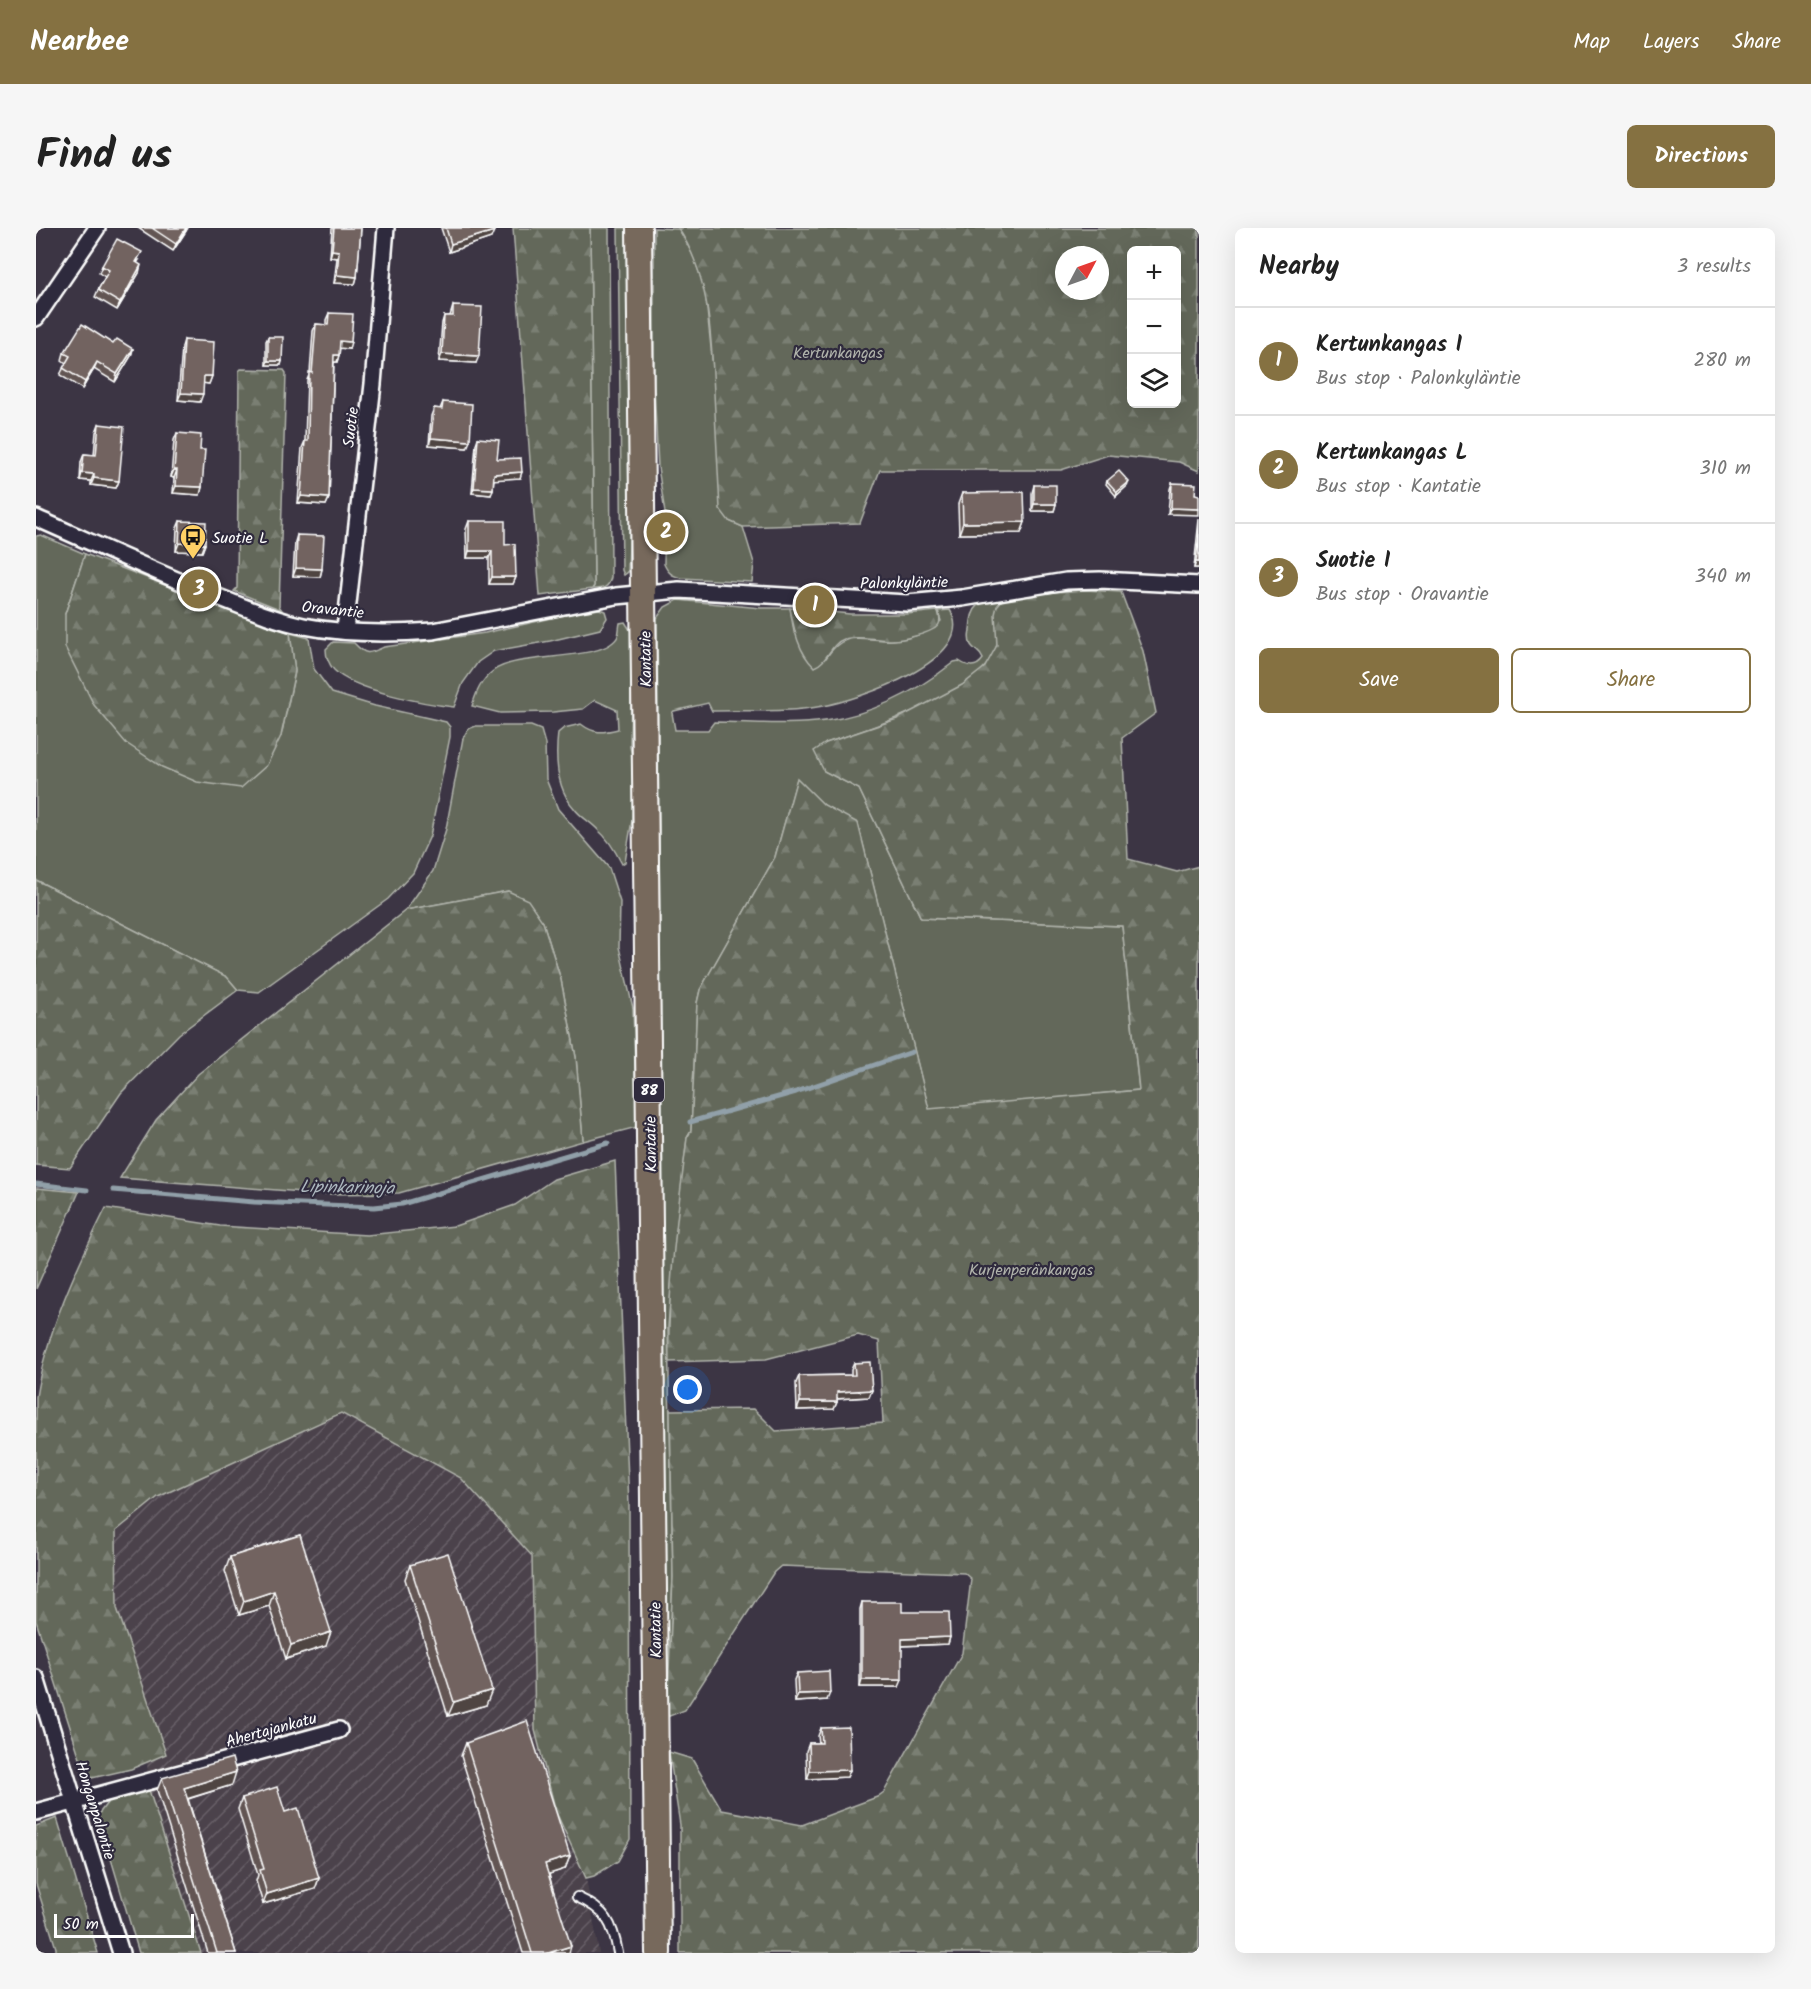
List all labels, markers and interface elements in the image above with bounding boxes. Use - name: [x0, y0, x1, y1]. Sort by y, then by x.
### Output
- text: Nearbee: [30, 20, 129, 65]
- text: Map: [1573, 26, 1610, 59]
- text: Layers: [1643, 26, 1699, 59]
- text: Share: [1732, 26, 1781, 59]
- text: Find us: [36, 123, 172, 190]
- button: Directions: [1627, 125, 1775, 188]
- north arrow: [1055, 246, 1109, 300]
- map controls: [1127, 246, 1181, 408]
- button: +: [1127, 246, 1181, 300]
- text: Nearby: [1259, 246, 1339, 288]
- text: 3 results: [1677, 251, 1751, 283]
- button: −: [1127, 300, 1181, 354]
- text: Kertunkangas I: [1316, 328, 1462, 363]
- park label: Kertunkangas: [793, 341, 883, 366]
- text: 1: [1275, 345, 1282, 377]
- text: 280 m: [1693, 345, 1751, 377]
- button: layers: [1127, 354, 1181, 408]
- text: Bus stop · Palonkyläntie: [1316, 363, 1521, 395]
- street label: Suotie: [337, 405, 366, 449]
- text: Kertunkangas L: [1316, 436, 1468, 471]
- text: 2: [1273, 453, 1284, 485]
- text: 310 m: [1699, 453, 1751, 485]
- text: Bus stop · Kantatie: [1316, 471, 1481, 503]
- pin: 2: [646, 510, 686, 554]
- bus stop icon: Suotie L: [178, 522, 208, 560]
- place label: Suotie L: [212, 526, 268, 551]
- text: Suotie I: [1316, 544, 1391, 579]
- text: 3: [1273, 561, 1284, 593]
- text: 340 m: [1695, 561, 1751, 593]
- pin: 3: [180, 566, 218, 612]
- street label: Palonkyläntie: [860, 570, 948, 597]
- text: Bus stop · Oravantie: [1316, 579, 1489, 611]
- pin: 1: [796, 582, 834, 628]
- street label: Oravantie: [300, 595, 365, 626]
- street label: Kantatie: [634, 631, 659, 687]
- button: Save: [1259, 648, 1499, 713]
- button: Share: [1511, 648, 1751, 713]
- road number: 88: [634, 1078, 664, 1102]
- street label: Kantatie: [639, 1116, 664, 1172]
- water label: Lipinkarinoja: [299, 1173, 396, 1204]
- park label: Kurjenperänkangas: [969, 1258, 1093, 1283]
- your location: [673, 1375, 702, 1404]
- street label: Kantatie: [644, 1602, 669, 1658]
- street label: Ahertajankatu: [223, 1706, 320, 1755]
- street label: Honganpalontie: [68, 1758, 121, 1863]
- scale bar: [54, 1911, 194, 1938]
- text: 50 m: [63, 1912, 99, 1937]

